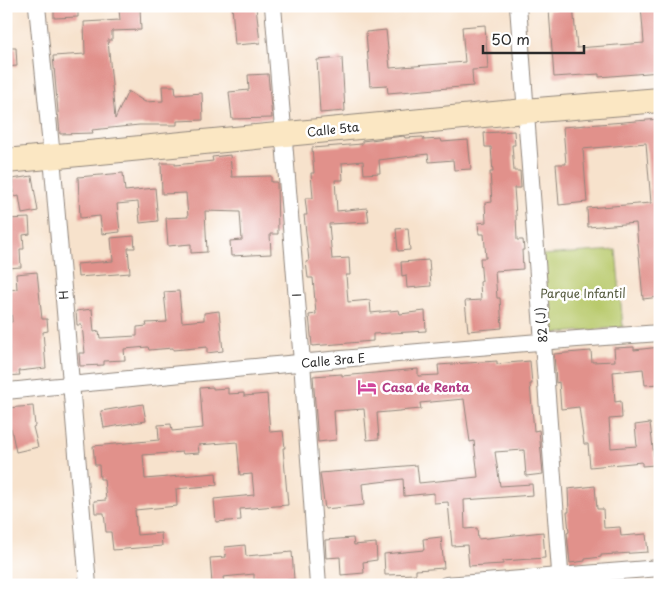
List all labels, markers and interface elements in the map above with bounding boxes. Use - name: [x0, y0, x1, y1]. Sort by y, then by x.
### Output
- scale bar: [483, 22, 585, 54]
- text: 50 m: [491, 27, 530, 50]
- street label: Calle 5ta: [306, 117, 360, 141]
- park label: Parque Infantil: [540, 284, 626, 302]
- street label: H: [54, 290, 72, 300]
- street label: I: [287, 292, 305, 298]
- street label: 82 (J): [530, 307, 552, 343]
- street label: Calle 3ra E: [300, 348, 366, 372]
- hotel icon: Casa de Renta: [356, 376, 378, 398]
- place label: Casa de Renta: [382, 378, 470, 396]

